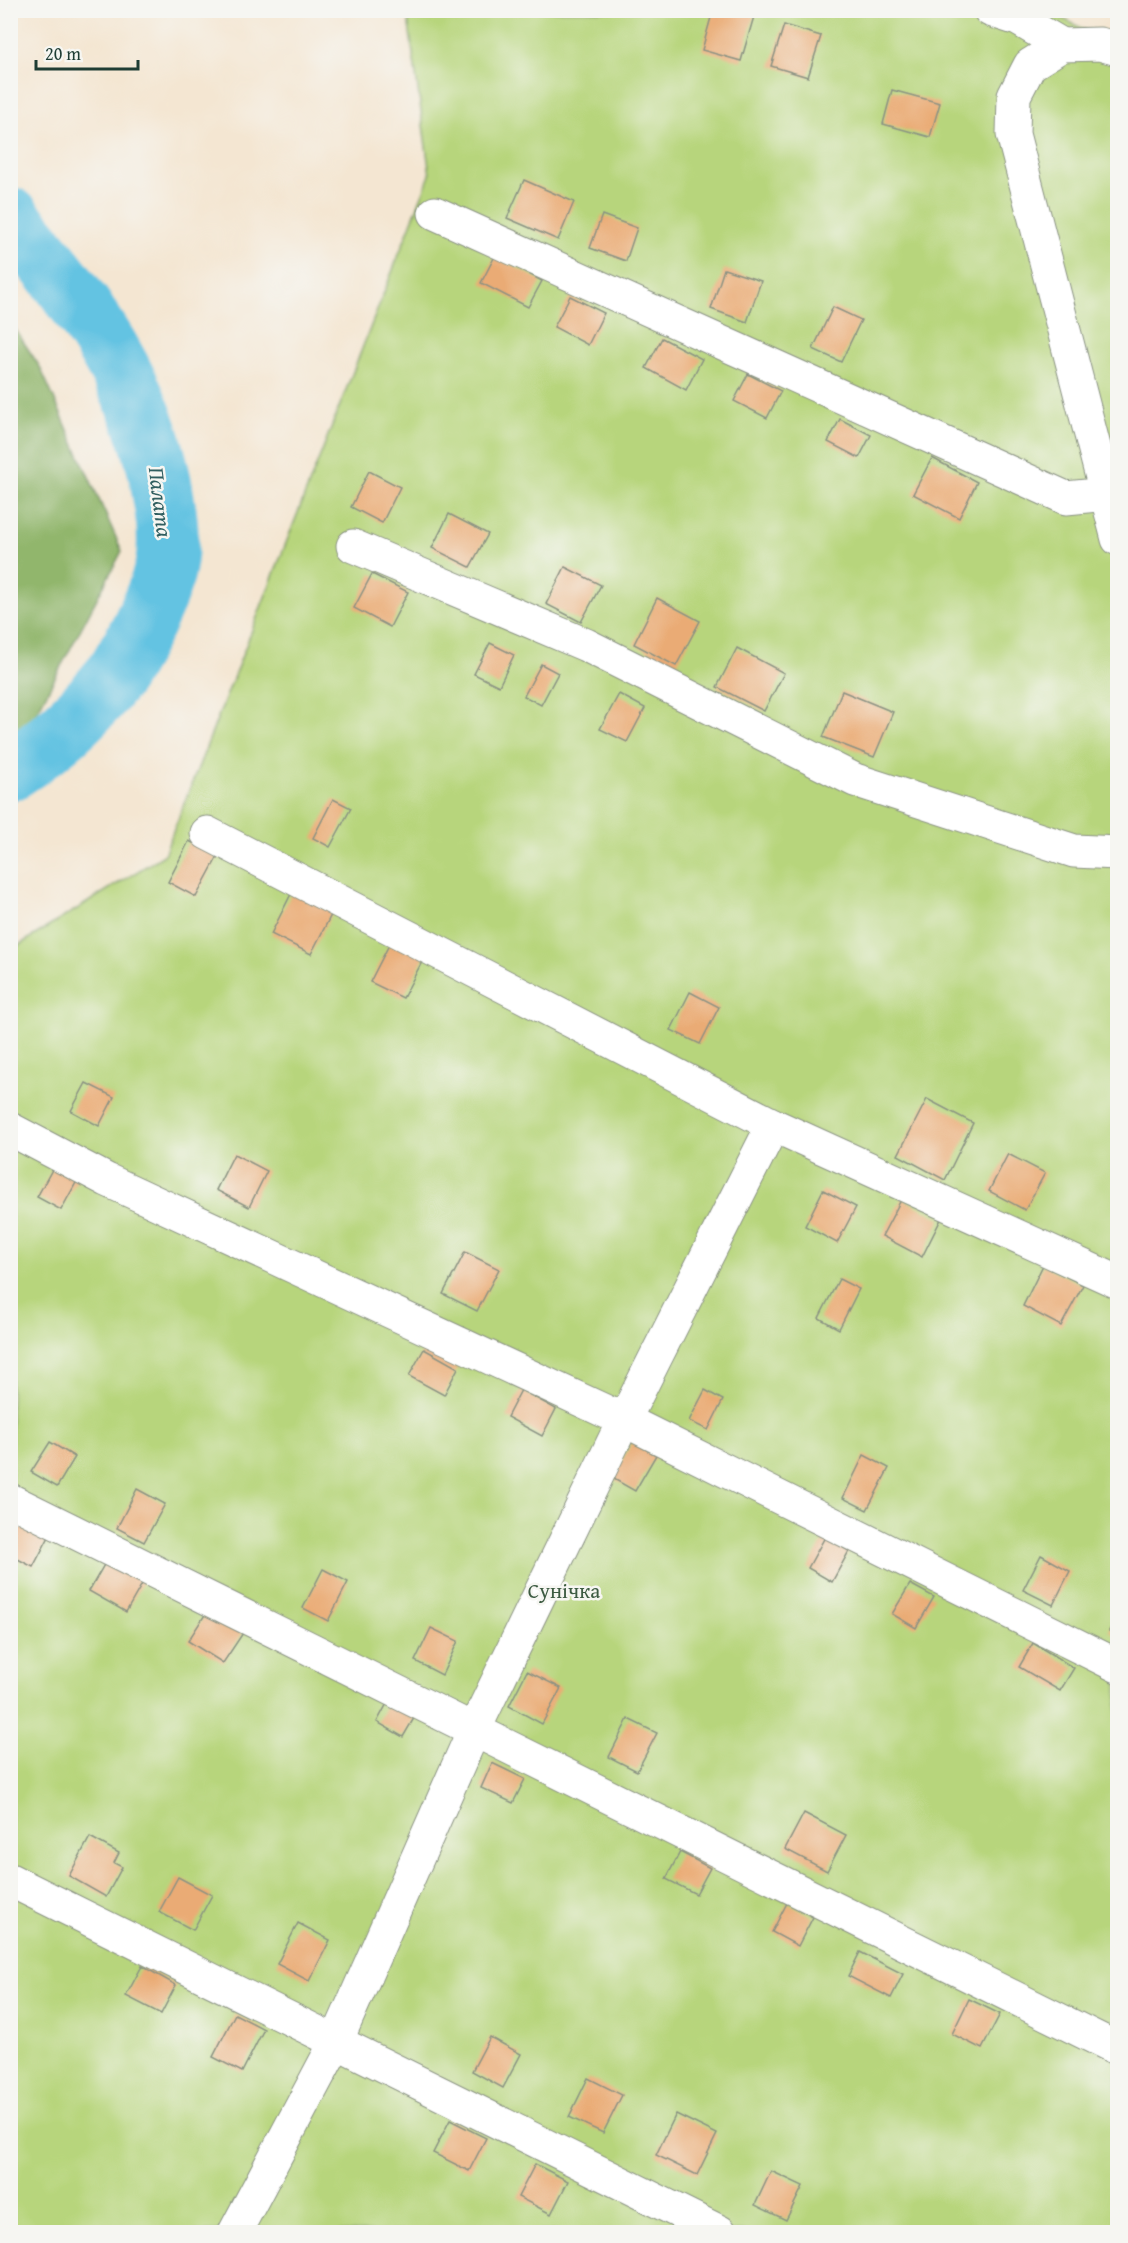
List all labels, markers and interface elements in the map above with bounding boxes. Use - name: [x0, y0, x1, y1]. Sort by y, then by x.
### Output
- scale bar: [36, 33, 138, 71]
- text: 20 m: [45, 40, 81, 67]
- water label: Палата: [141, 465, 181, 539]
- park label: Сунічка: [528, 1575, 600, 1606]

